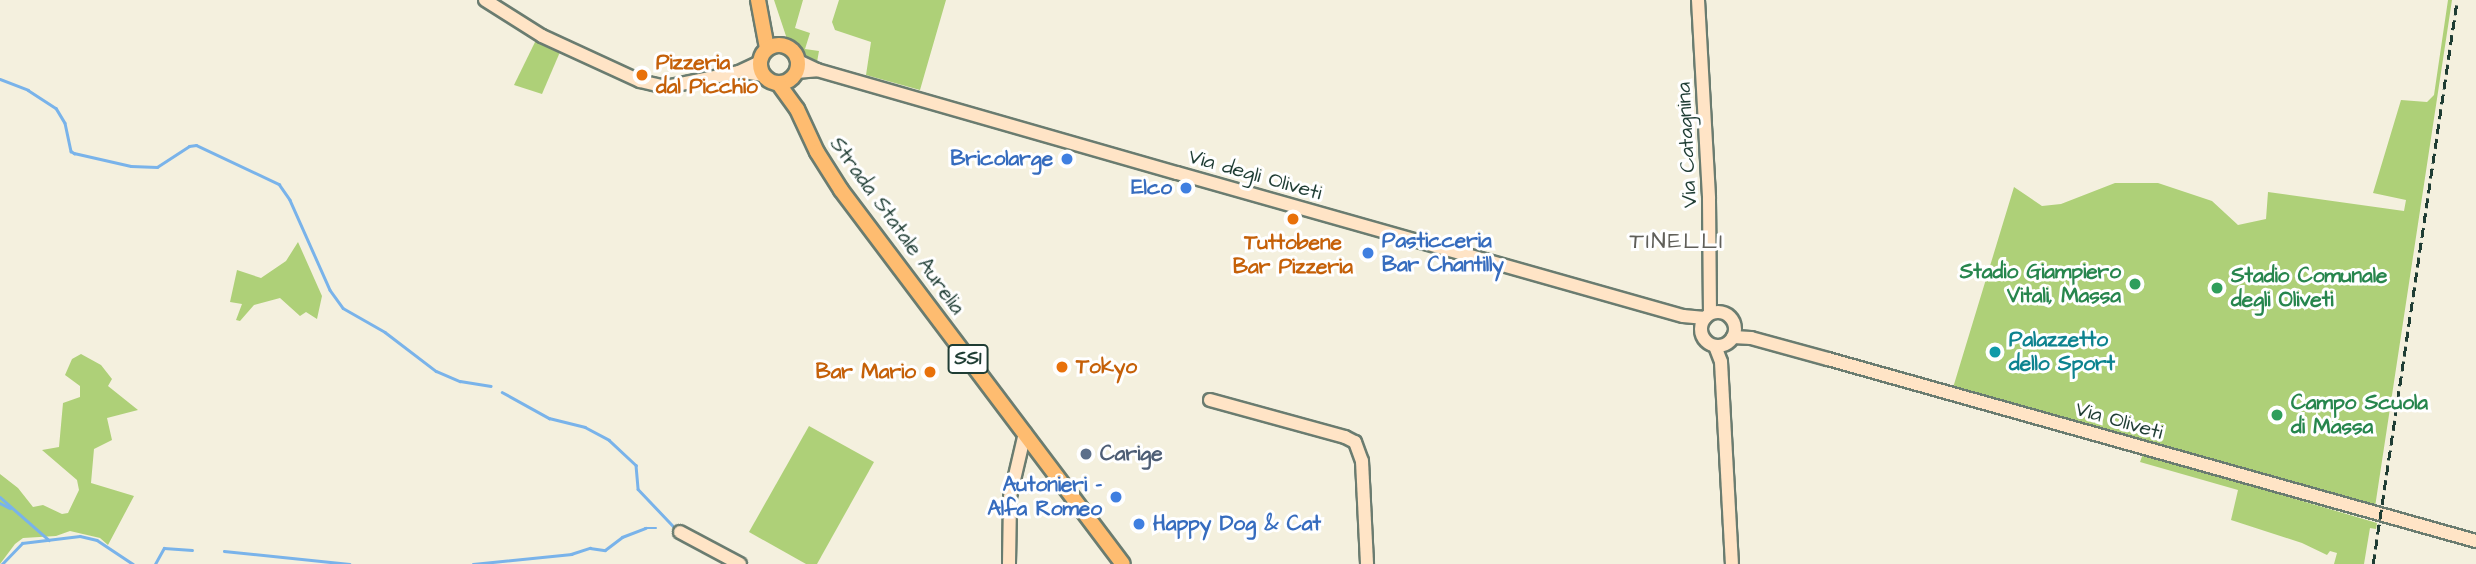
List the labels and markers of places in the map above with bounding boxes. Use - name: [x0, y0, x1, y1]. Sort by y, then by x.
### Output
- place label: Pizzeria dal Picchio: [656, 50, 758, 100]
- marker: Pizzeria dal Picchio: [634, 67, 650, 83]
- place label: Bricolarge: [950, 146, 1053, 172]
- marker: Bricolarge: [1059, 151, 1075, 167]
- place label: Elco: [1131, 175, 1172, 201]
- marker: Elco: [1178, 180, 1194, 196]
- marker: Tuttobene Bar Pizzeria: [1285, 211, 1301, 227]
- place label: Pasticceria Bar Chantilly: [1382, 228, 1504, 278]
- place label: Tuttobene Bar Pizzeria: [1233, 230, 1353, 280]
- marker: Pasticceria Bar Chantilly: [1360, 245, 1376, 261]
- place label: Stadio Giampiero Vitali, Massa: [1960, 259, 2121, 309]
- place label: Stadio Comunale degli Oliveti: [2231, 263, 2387, 313]
- marker: Stadio Giampiero Vitali, Massa: [2127, 276, 2143, 292]
- marker: Stadio Comunale degli Oliveti: [2209, 280, 2225, 296]
- place label: Palazzetto dello Sport: [2009, 327, 2115, 377]
- marker: Palazzetto dello Sport: [1987, 344, 2003, 360]
- place label: Tokyo: [1076, 354, 1137, 380]
- place label: Bar Mario: [816, 359, 916, 385]
- marker: Tokyo: [1054, 359, 1070, 375]
- marker: Bar Mario: [922, 364, 938, 380]
- place label: Campo Scuola di Massa: [2291, 390, 2428, 440]
- marker: Campo Scuola di Massa: [2269, 407, 2285, 423]
- place label: Carige: [1100, 441, 1163, 467]
- marker: Carige: [1078, 446, 1094, 462]
- place label: Autonieri - Alfa Romeo: [987, 472, 1102, 522]
- marker: Autonieri - Alfa Romeo: [1108, 489, 1124, 505]
- place label: Happy Dog & Cat: [1153, 511, 1321, 537]
- marker: Happy Dog & Cat: [1131, 516, 1147, 532]

